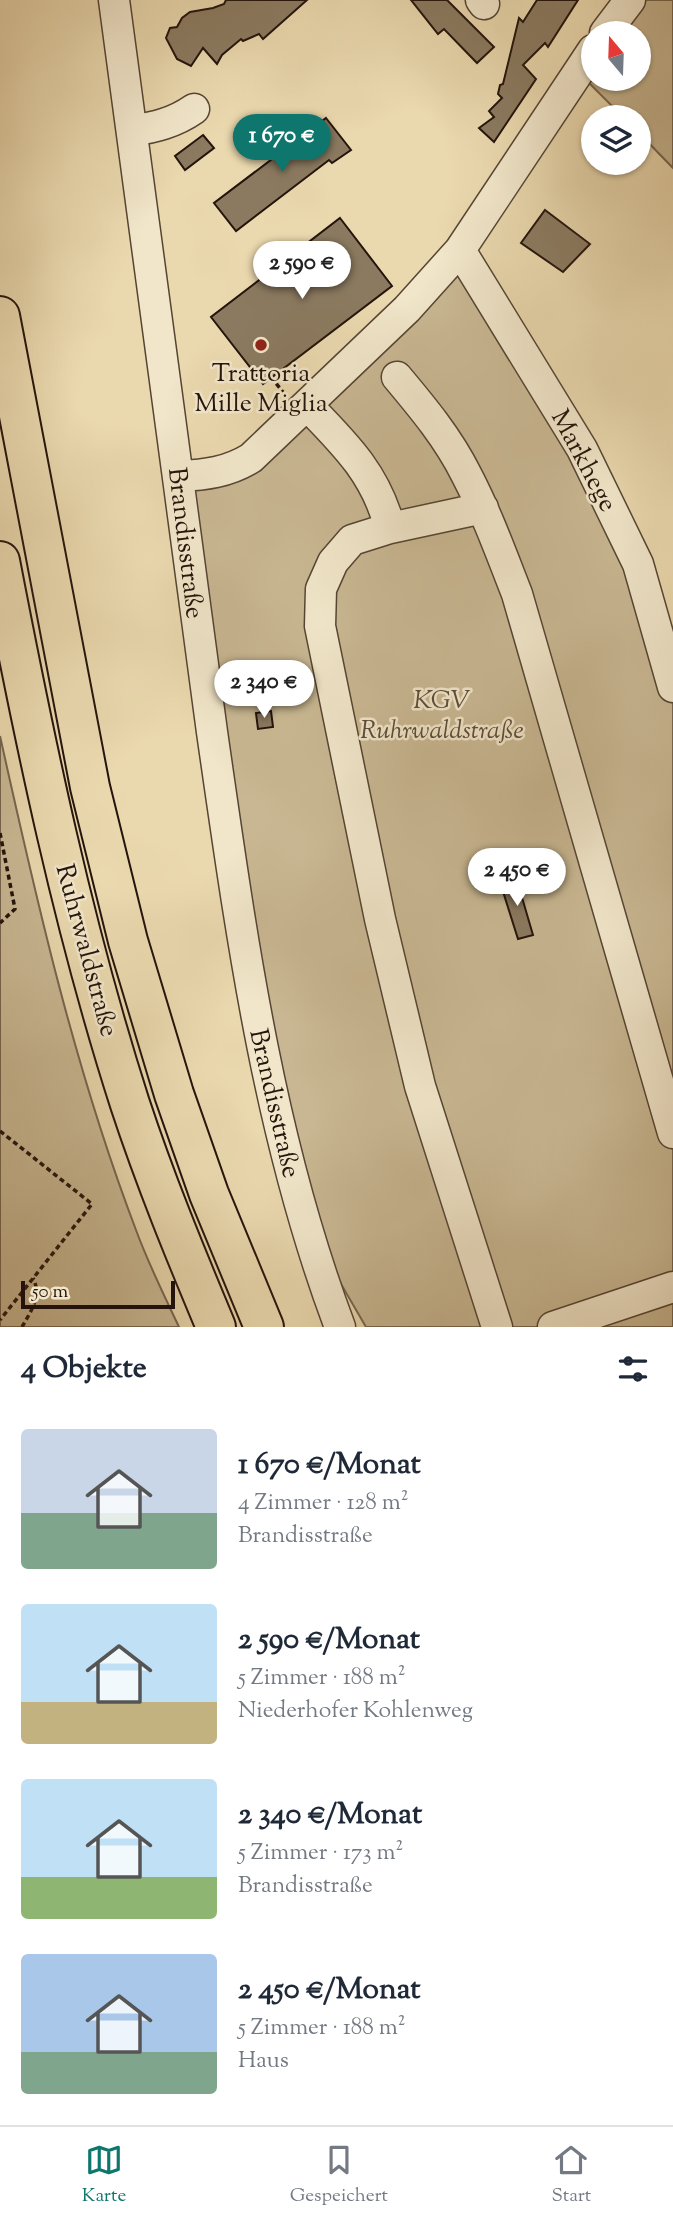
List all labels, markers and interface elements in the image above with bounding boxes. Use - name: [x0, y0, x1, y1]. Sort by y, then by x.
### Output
- north arrow: [581, 21, 651, 91]
- map controls: [581, 21, 651, 175]
- button: layers: [581, 105, 651, 175]
- pin: 1 670 €: [217, 114, 347, 174]
- text: 1 670 €: [249, 120, 315, 153]
- pin: 2 590 €: [237, 242, 367, 301]
- text: 2 590 €: [269, 247, 335, 280]
- marker: Trattoria Mille Miglia: [253, 337, 269, 353]
- place label: Trattoria Mille Miglia: [194, 356, 328, 423]
- street label: Markhege: [540, 403, 625, 519]
- street label: Brandisstraße: [157, 466, 212, 621]
- pin: 2 340 €: [199, 660, 329, 720]
- text: 2 340 €: [230, 666, 298, 699]
- park label: KGV Ruhrwaldstraße: [360, 683, 524, 750]
- pin: 2 450 €: [452, 848, 582, 908]
- text: 2 450 €: [484, 854, 550, 887]
- street label: Ruhrwaldstraße: [45, 860, 126, 1041]
- street label: Brandisstraße: [238, 1025, 309, 1182]
- scale bar: [21, 1278, 175, 1310]
- text: 50 m: [32, 1279, 68, 1306]
- text: 4 Objekte: [21, 1348, 147, 1391]
- icon: filters: [614, 1350, 652, 1388]
- text: 1 670 €/Monat: [238, 1444, 421, 1487]
- icon: home: [77, 1457, 161, 1541]
- text: 4 Zimmer · 128 m²: [238, 1487, 408, 1520]
- text: Brandisstraße: [238, 1520, 373, 1553]
- text: 2 590 €/Monat: [238, 1619, 420, 1662]
- icon: home: [77, 1632, 161, 1716]
- text: 5 Zimmer · 188 m²: [238, 1662, 406, 1695]
- text: Niederhofer Kohlenweg: [238, 1695, 473, 1728]
- text: 2 340 €/Monat: [238, 1794, 422, 1837]
- icon: home: [77, 1807, 161, 1891]
- text: 5 Zimmer · 173 m²: [238, 1837, 403, 1870]
- text: Brandisstraße: [238, 1870, 373, 1903]
- text: 2 450 €/Monat: [238, 1969, 421, 2012]
- icon: home: [77, 1982, 161, 2066]
- text: 5 Zimmer · 188 m²: [238, 2012, 406, 2045]
- text: Haus: [238, 2045, 289, 2078]
- tab: Karte: [82, 2141, 126, 2210]
- tab: Gespeichert: [290, 2141, 388, 2210]
- tab: Start: [551, 2141, 591, 2210]

